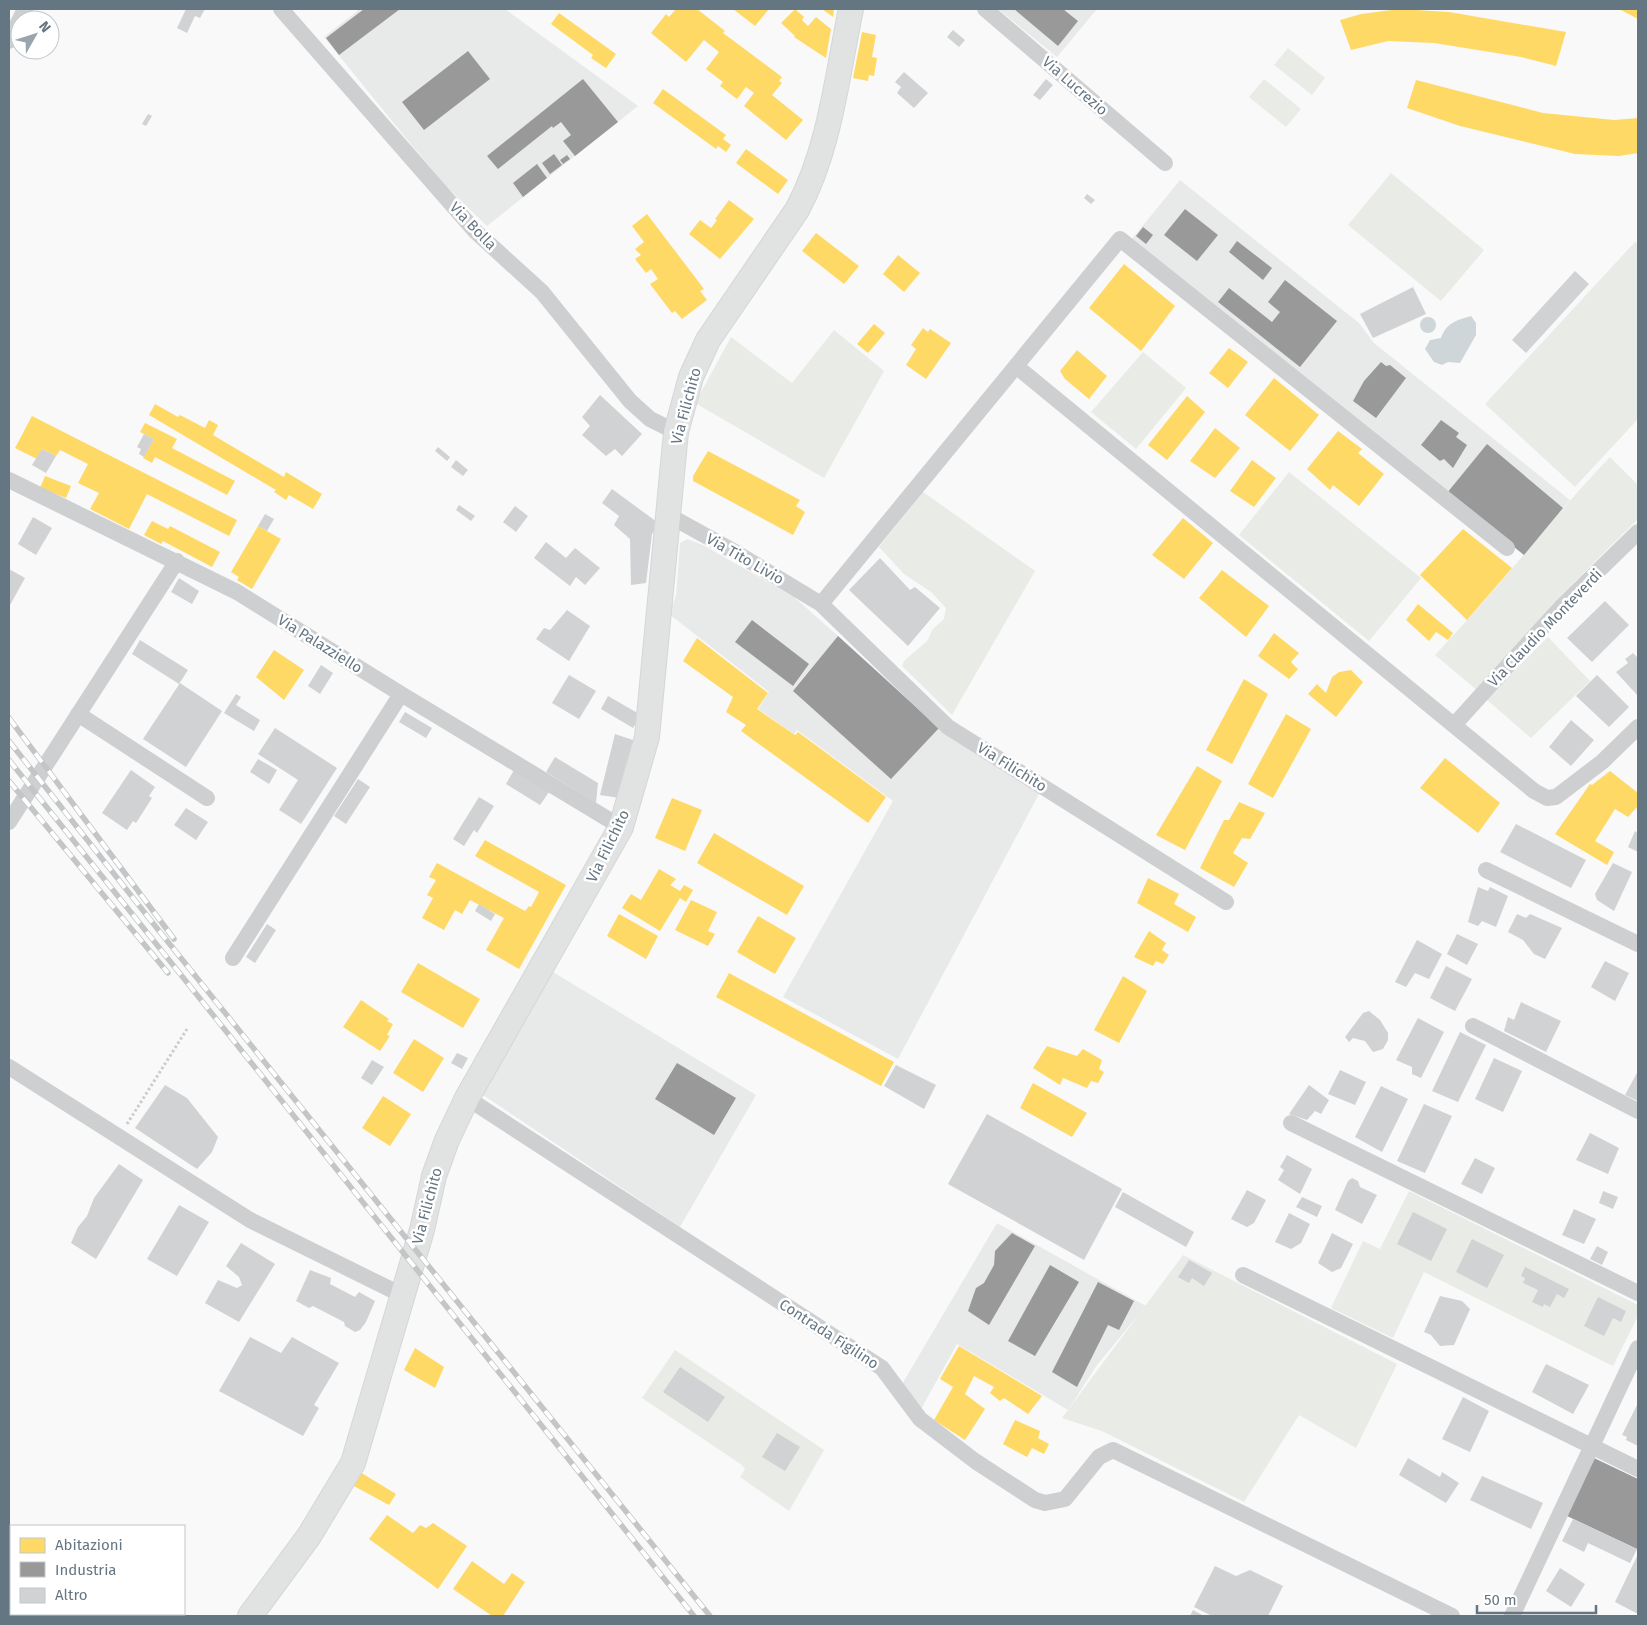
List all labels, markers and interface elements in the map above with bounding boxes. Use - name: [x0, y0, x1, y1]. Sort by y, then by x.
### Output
- north arrow: [10, 10, 60, 60]
- text: N: [35, 18, 54, 36]
- street label: Via Lucrezio: [1039, 53, 1111, 119]
- street label: Via Bolla: [446, 198, 500, 254]
- street label: Via Filichito: [667, 366, 705, 446]
- street label: Via Tito Livio: [703, 530, 787, 588]
- street label: Via Claudio Monteverdi: [1484, 565, 1606, 691]
- street label: Via Palazziello: [274, 611, 366, 677]
- street label: Via Filichito: [974, 739, 1050, 795]
- street label: Via Filichito: [583, 807, 633, 885]
- street label: Via Filichito: [408, 1166, 446, 1246]
- street label: Contrada Figilino: [776, 1295, 882, 1373]
- legend: [10, 1525, 185, 1615]
- text: Abitazioni: [55, 1536, 123, 1554]
- text: Industria: [55, 1561, 117, 1579]
- scale bar: [1477, 1582, 1596, 1614]
- text: Altro: [55, 1586, 88, 1604]
- text: 50 m: [1484, 1591, 1517, 1609]

